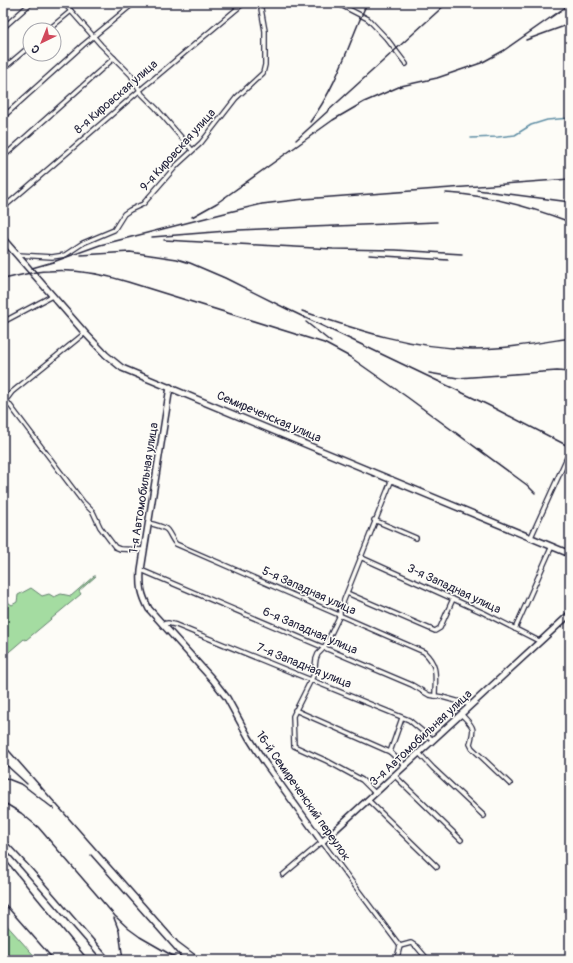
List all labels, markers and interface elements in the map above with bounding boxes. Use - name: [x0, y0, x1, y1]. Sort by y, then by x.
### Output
- north arrow: [22, 22, 62, 62]
- text: С: [28, 42, 42, 56]
- street label: 8-я Кировская улица: [71, 56, 161, 137]
- street label: 9-я Кировская улица: [137, 105, 219, 194]
- street label: Семиреченская улица: [214, 388, 324, 446]
- street label: 1-я Автомобильная улица: [126, 421, 162, 555]
- street label: 3-я Западная улица: [405, 561, 504, 617]
- street label: 5-я Западная улица: [260, 564, 359, 619]
- street label: 6-я Западная улица: [260, 604, 360, 658]
- street label: 7-я Западная улица: [254, 640, 354, 692]
- street label: 3-я Автомобильная улица: [367, 686, 476, 789]
- street label: 16-й Семиреченский переулок: [252, 728, 354, 864]

